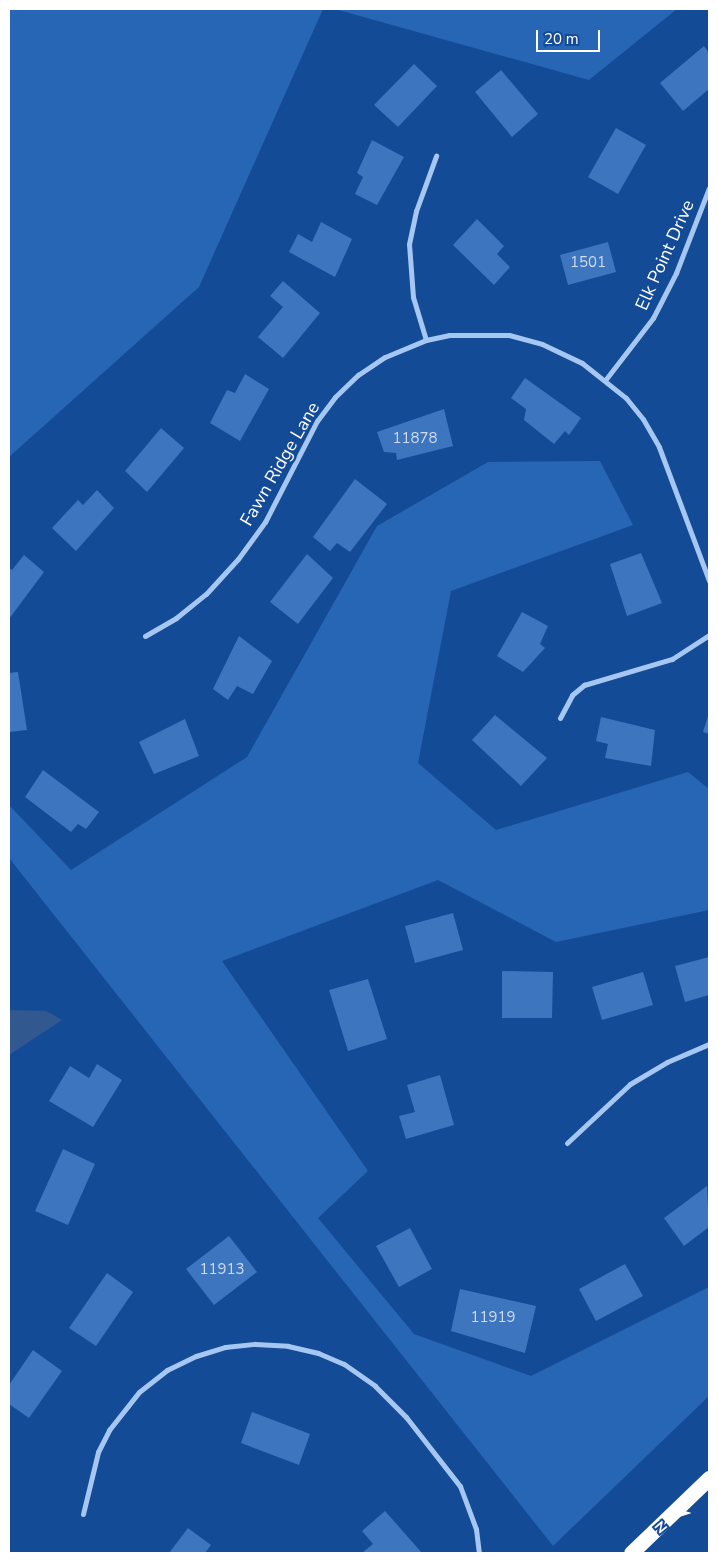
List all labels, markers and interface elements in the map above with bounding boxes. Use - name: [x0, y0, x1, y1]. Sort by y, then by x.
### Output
- scale bar: [538, 20, 602, 52]
- text: 20 m: [544, 29, 579, 49]
- street label: Elk Point Drive: [631, 196, 699, 314]
- house number: 1501: [570, 254, 606, 272]
- street label: Fawn Ridge Lane: [236, 398, 324, 530]
- house number: 11878: [393, 430, 437, 448]
- house number: 11913: [200, 1261, 244, 1279]
- house number: 11919: [471, 1309, 515, 1327]
- north arrow: [648, 1492, 698, 1542]
- text: N: [650, 1517, 672, 1537]

